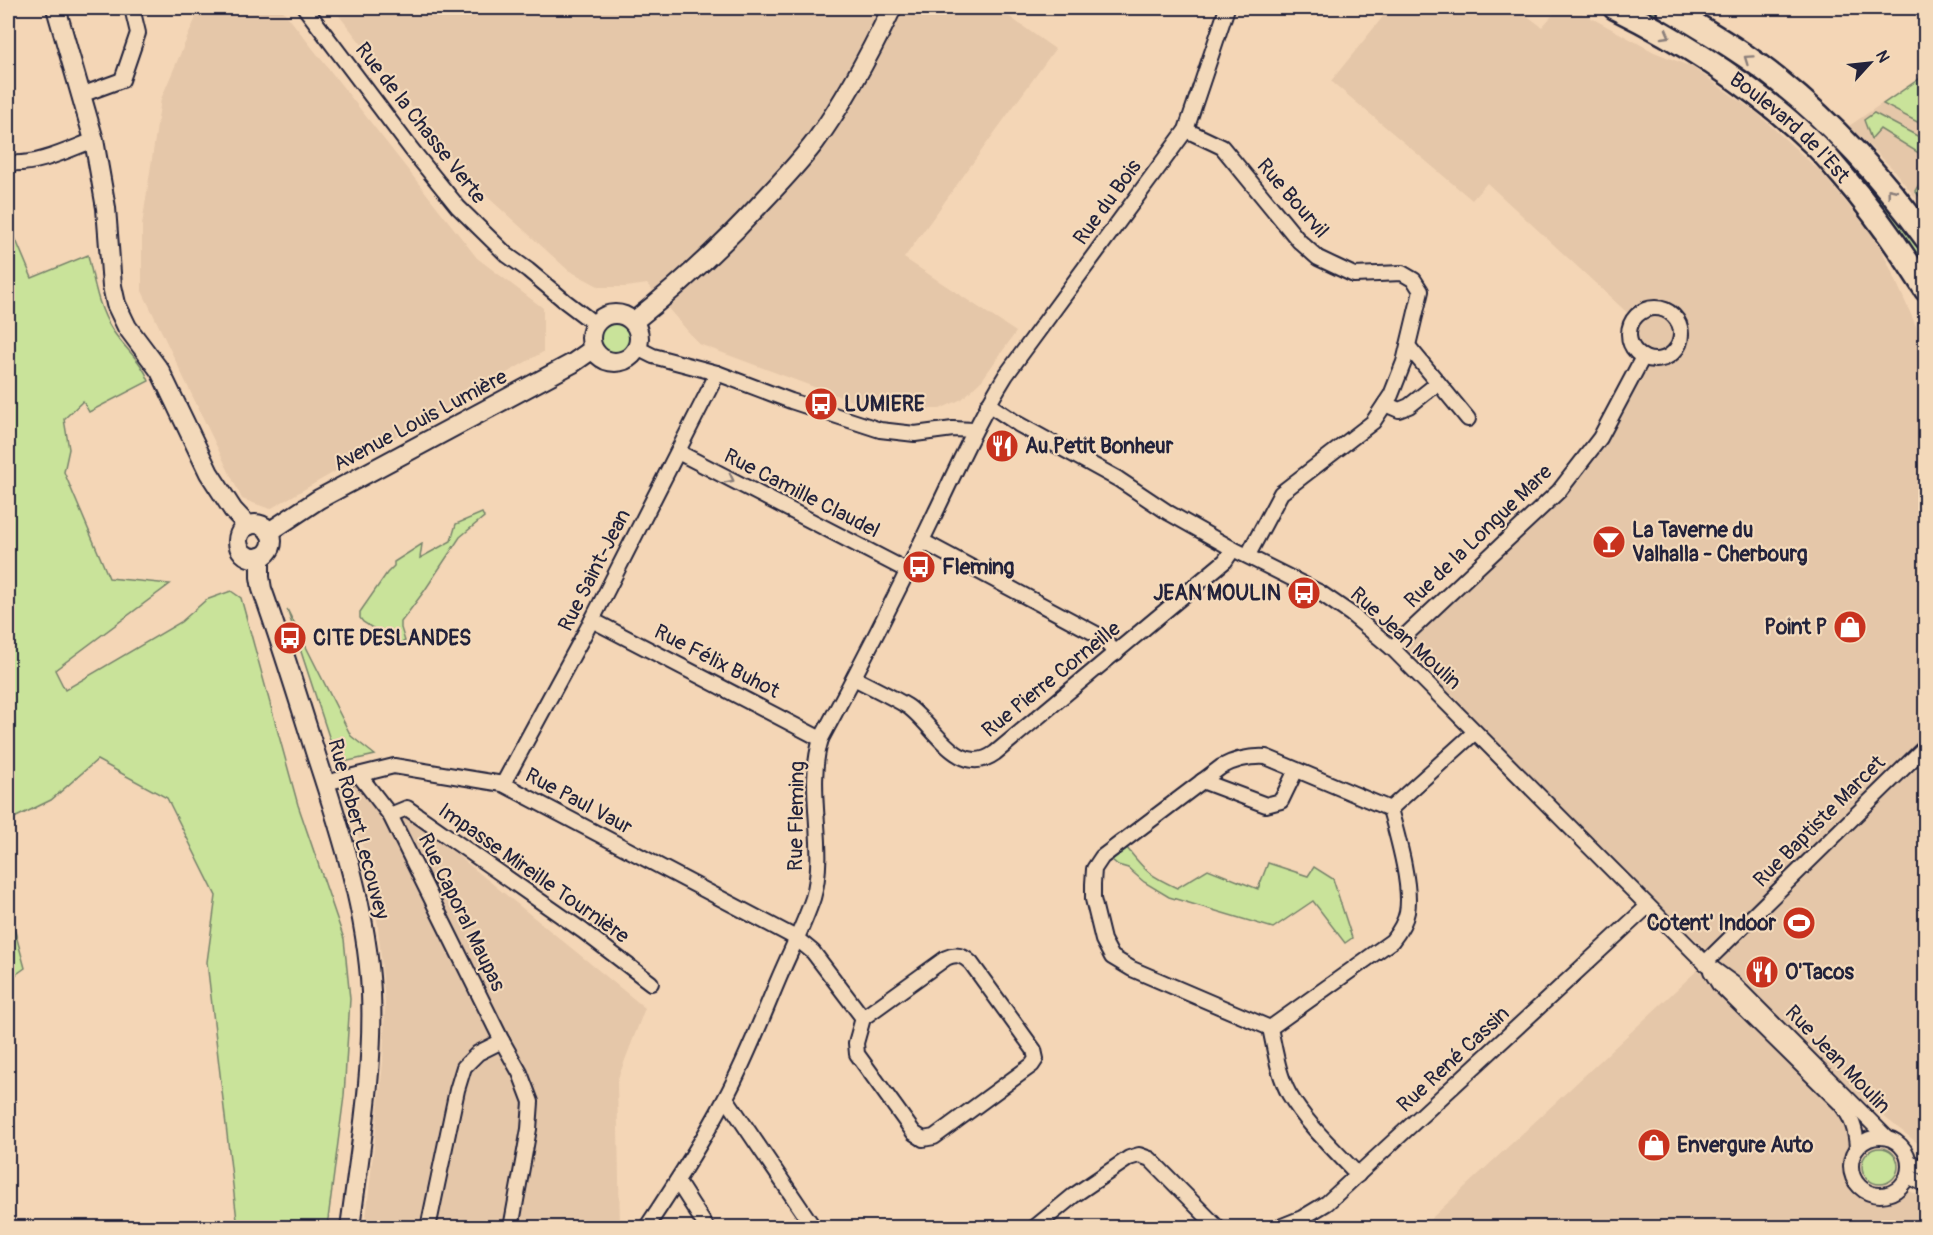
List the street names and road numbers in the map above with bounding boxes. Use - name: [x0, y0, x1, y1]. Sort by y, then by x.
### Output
- street label: Rue de la Chasse Verte: [349, 37, 493, 210]
- street label: Boulevard de l'Est: [1724, 66, 1856, 189]
- street label: Rue Bourvil: [1251, 153, 1335, 244]
- street label: Rue du Bois: [1067, 154, 1148, 250]
- street label: Avenue Louis Lumière: [329, 363, 512, 478]
- street label: Rue Camille Claudel: [719, 443, 884, 544]
- street label: Rue de la Longue Mare: [1399, 458, 1559, 614]
- street label: Rue Saint-Jean: [552, 505, 637, 636]
- street label: Rue Jean Moulin: [1344, 581, 1467, 696]
- street label: Rue Pierre Corneille: [976, 615, 1127, 744]
- street label: Rue Félix Buhot: [649, 618, 785, 705]
- street label: Rue Robert Lecouvey: [321, 736, 396, 922]
- street label: Rue Baptiste Marcet: [1748, 749, 1892, 893]
- street label: Rue Fleming: [782, 761, 811, 871]
- street label: Rue Paul Vaur: [520, 762, 638, 841]
- street label: Impasse Mireille Tournière: [433, 797, 635, 950]
- street label: Rue Caporal Maupas: [412, 829, 512, 996]
- street label: Rue Jean Moulin: [1779, 999, 1896, 1119]
- street label: Rue René Cassin: [1391, 1000, 1515, 1118]

